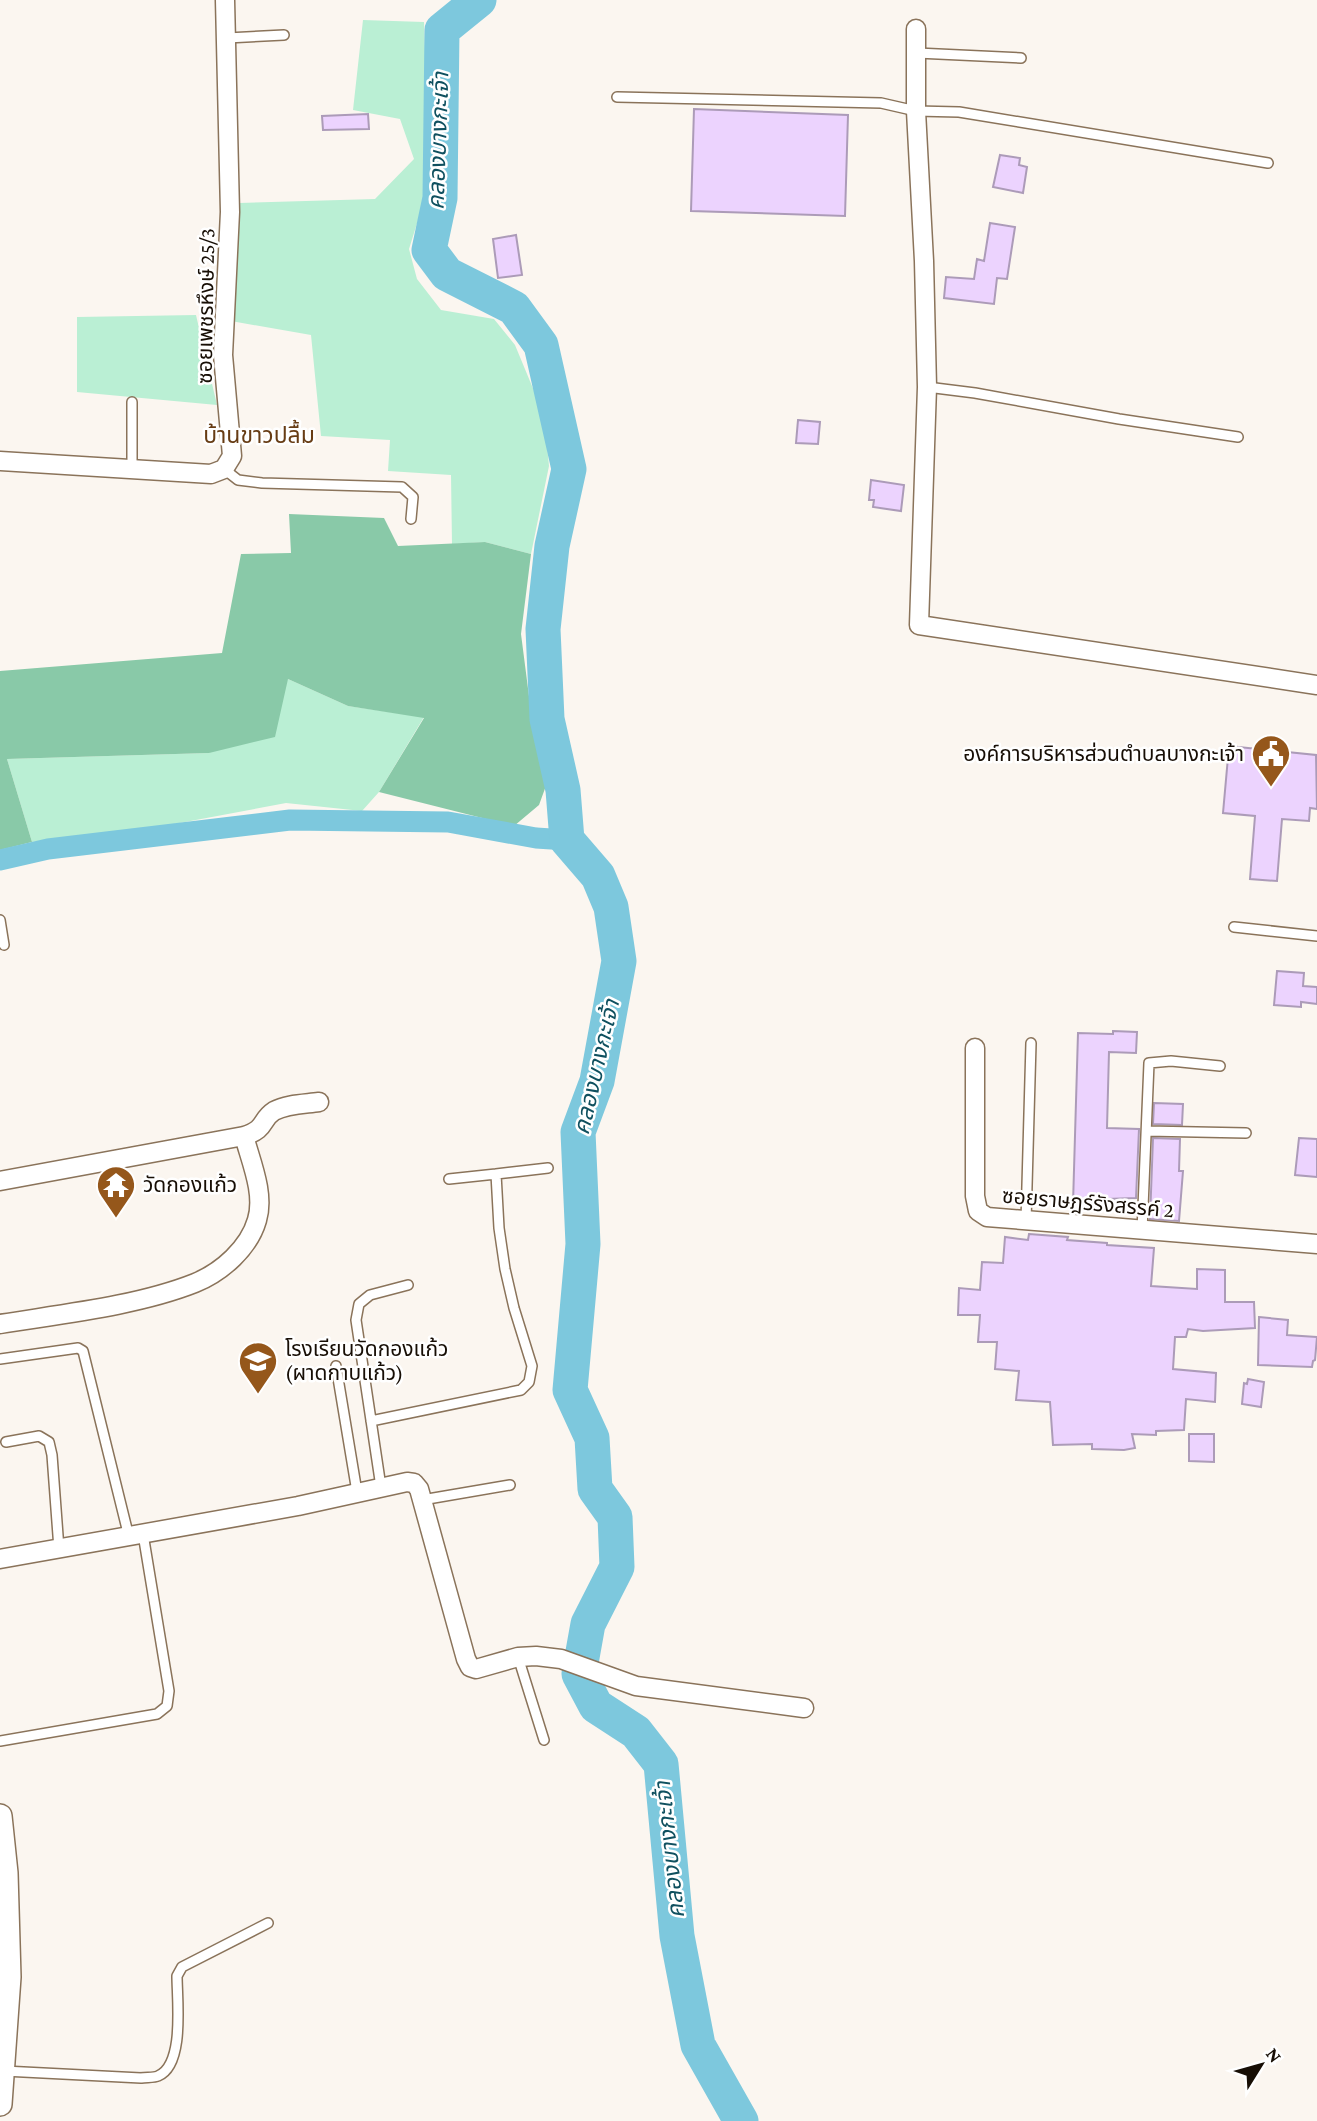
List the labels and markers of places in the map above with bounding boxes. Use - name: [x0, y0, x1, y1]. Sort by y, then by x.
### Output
- public building icon: องค์การบริหารส่วนตำบลบางกะเจ้า: [1250, 733, 1292, 788]
- place label: องค์การบริหารส่วนตำบลบางกะเจ้า: [963, 742, 1244, 766]
- temple icon: วัดกองแก้ว: [95, 1164, 137, 1219]
- place label: วัดกองแก้ว: [143, 1173, 237, 1197]
- place label: โรงเรียนวัดกองแก้ว (ผาดกาบแก้ว): [285, 1337, 448, 1385]
- school or university icon: โรงเรียนวัดกองแก้ว (ผาดกาบแก้ว): [237, 1340, 279, 1395]

